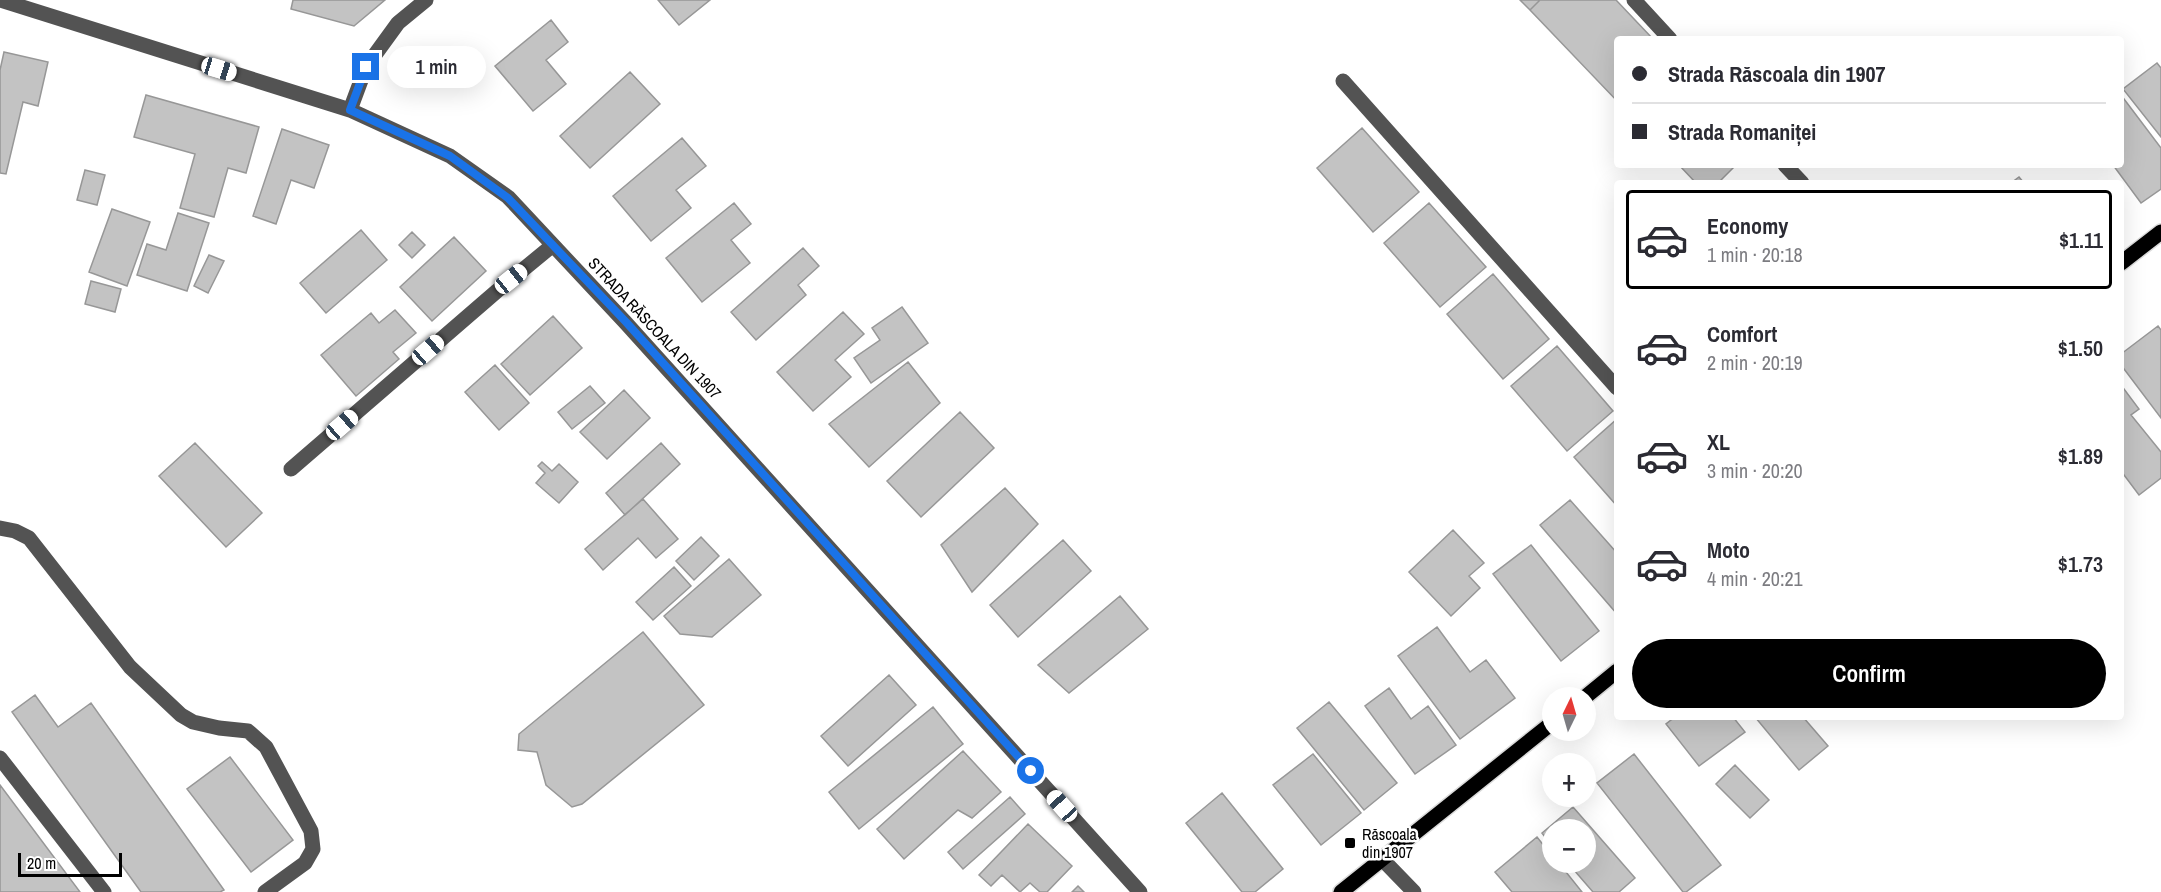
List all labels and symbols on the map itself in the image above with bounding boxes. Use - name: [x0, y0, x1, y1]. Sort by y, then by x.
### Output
- callout: 1 min: [387, 46, 486, 88]
- route end: [352, 53, 379, 80]
- car: [199, 55, 239, 83]
- street label: STRADA RĂSCOALA DIN 1907: [584, 252, 726, 404]
- car: [491, 261, 531, 297]
- car: [409, 331, 447, 369]
- car: [323, 406, 361, 444]
- north arrow: [1542, 687, 1596, 741]
- route start: [1017, 757, 1044, 784]
- car: [1043, 787, 1081, 825]
- place label: Răscoala din 1907: [1362, 823, 1417, 863]
- marker: Răscoala din 1907: [1343, 836, 1357, 850]
- scale bar: [18, 850, 122, 878]

